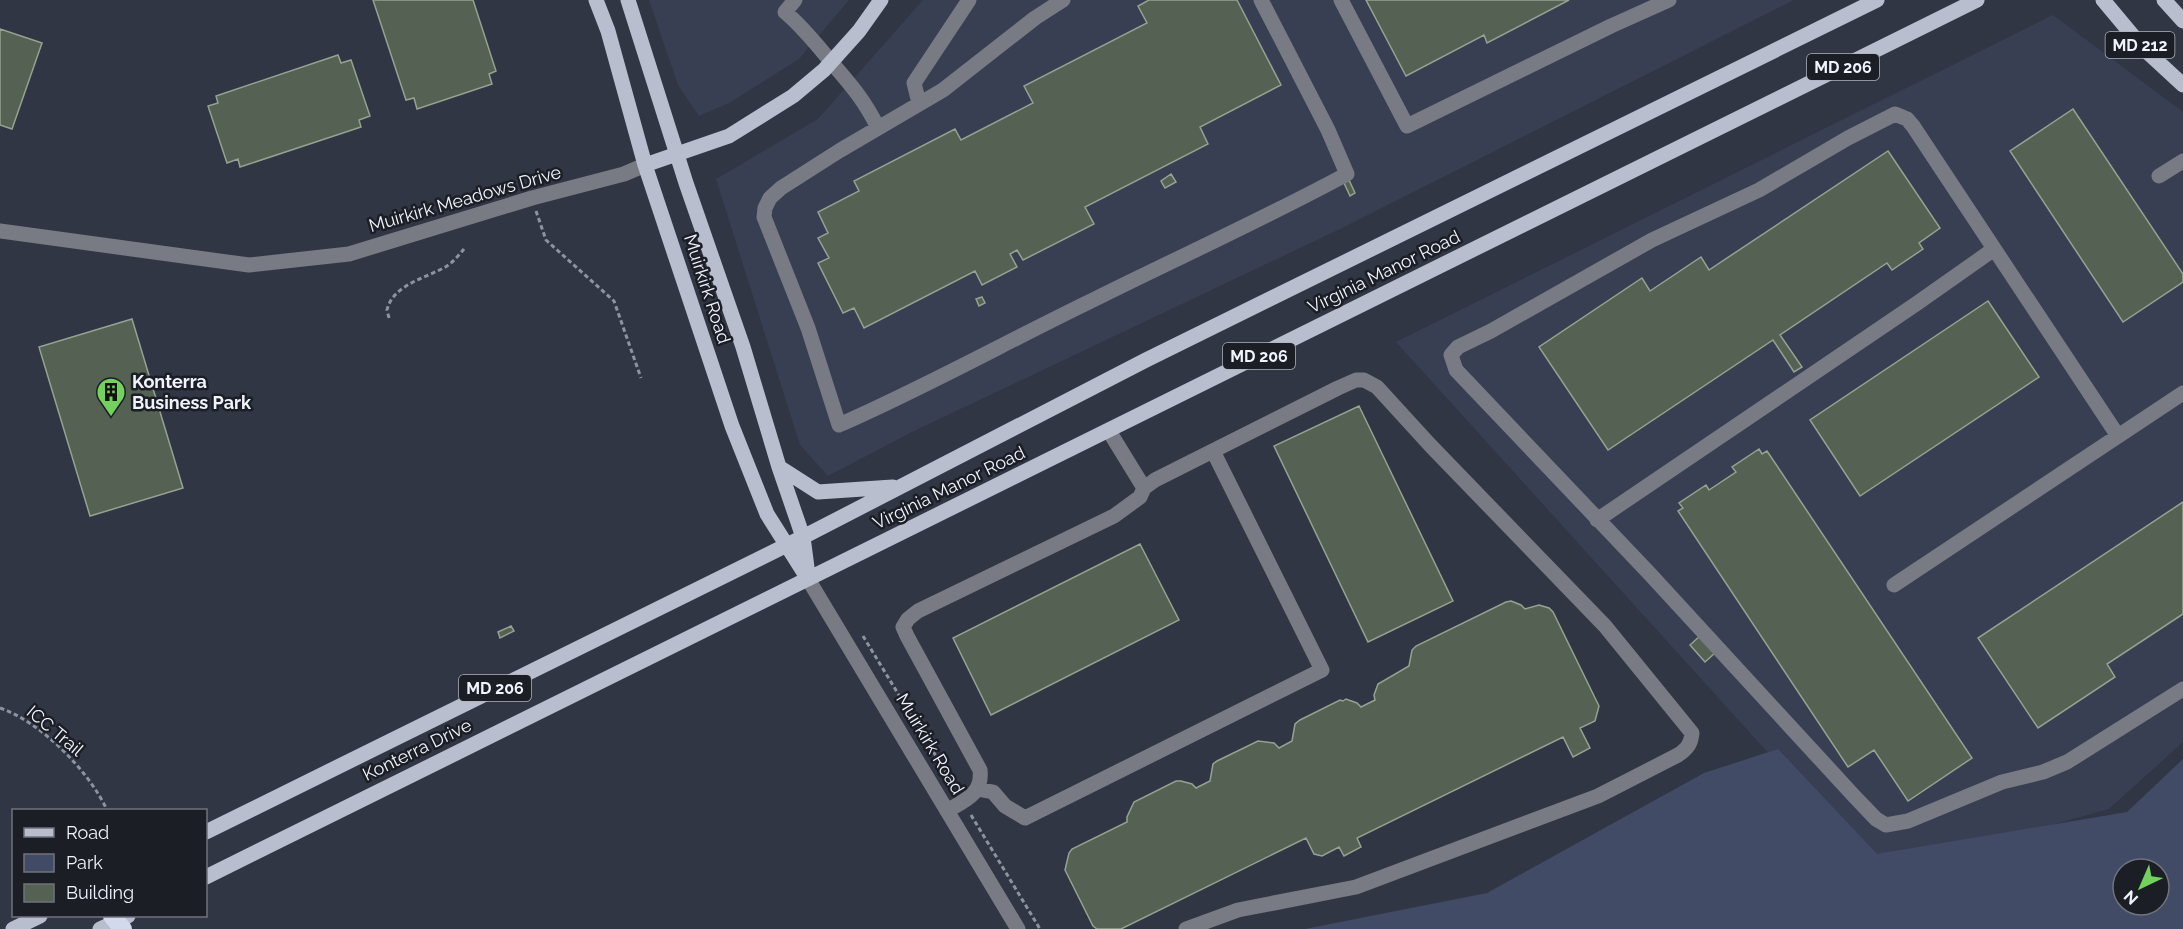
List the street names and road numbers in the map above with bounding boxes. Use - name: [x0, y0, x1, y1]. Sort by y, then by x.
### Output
- road number: MD 212: [2106, 32, 2174, 58]
- road number: MD 206: [1807, 54, 1879, 80]
- street label: Muirkirk Meadows Drive: [366, 161, 564, 236]
- street label: Virginia Manor Road: [1304, 226, 1463, 317]
- street label: Muirkirk Road: [680, 231, 735, 346]
- road number: MD 206: [1223, 343, 1295, 369]
- street label: Virginia Manor Road: [869, 442, 1028, 533]
- road number: MD 206: [459, 675, 531, 701]
- street label: Muirkirk Road: [892, 690, 969, 798]
- street label: ICC Trail: [23, 701, 88, 760]
- street label: Konterra Drive: [359, 714, 475, 785]

